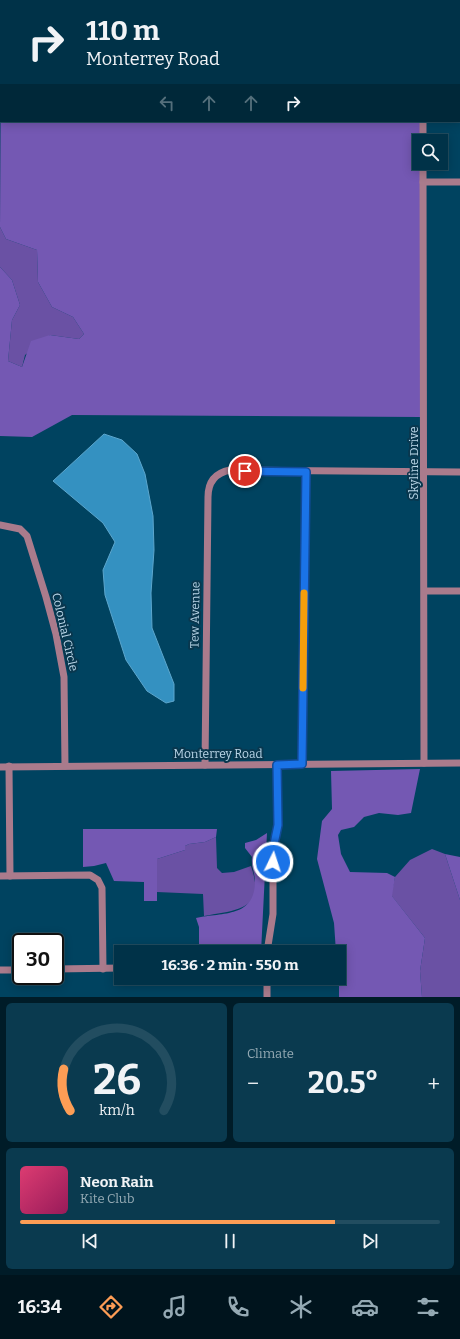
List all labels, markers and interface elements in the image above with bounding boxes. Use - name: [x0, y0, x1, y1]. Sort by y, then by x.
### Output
- text: 110 m: [86, 14, 160, 47]
- icon: right: [20, 16, 72, 68]
- text: Monterrey Road: [86, 48, 220, 70]
- icon: left: [156, 92, 178, 114]
- icon: ahead: [198, 92, 220, 114]
- icon: ahead: [240, 92, 262, 114]
- icon: right: [282, 92, 304, 114]
- map controls: [412, 134, 448, 170]
- button: search: [412, 134, 448, 170]
- street label: Skyline Drive: [407, 426, 421, 500]
- pin: [228, 454, 262, 488]
- icon: arrive: [234, 460, 256, 482]
- street label: Tew Avenue: [187, 581, 203, 649]
- street label: Colonial Circle: [49, 591, 81, 673]
- street label: Monterrey Road: [173, 747, 263, 761]
- position arrow: [252, 841, 294, 883]
- speed limit sign: 30: [12, 933, 64, 985]
- text: 16:36 · 2 min · 550 m: [162, 956, 298, 974]
- text: Climate: [247, 1046, 294, 1061]
- text: 26: [93, 1054, 140, 1104]
- text: 20.5°: [308, 1065, 379, 1101]
- text: −: [247, 1070, 259, 1097]
- text: +: [427, 1070, 440, 1097]
- text: km/h: [99, 1101, 134, 1118]
- text: Neon Rain: [80, 1173, 153, 1191]
- text: Kite Club: [80, 1191, 134, 1206]
- icon: previous: [79, 1230, 101, 1252]
- icon: pause: [219, 1230, 241, 1252]
- icon: next: [359, 1230, 381, 1252]
- icon: directions: [97, 1293, 125, 1321]
- icon: music: [161, 1293, 189, 1321]
- icon: phone: [224, 1293, 252, 1321]
- icon: climate: [287, 1293, 315, 1321]
- icon: car: [351, 1293, 379, 1321]
- icon: filters: [414, 1293, 442, 1321]
- text: 16:34: [18, 1296, 62, 1318]

